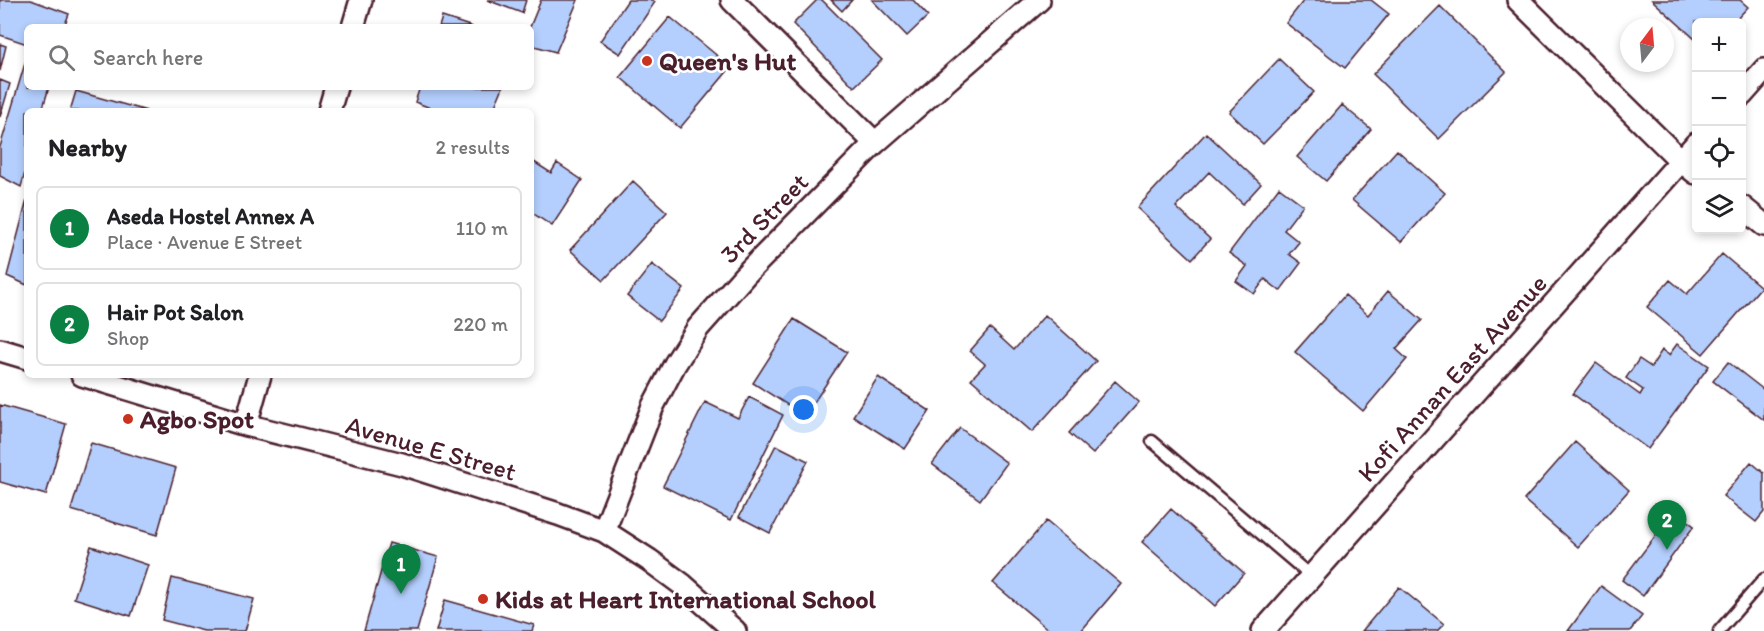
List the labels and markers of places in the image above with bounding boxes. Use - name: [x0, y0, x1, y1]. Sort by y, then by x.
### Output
- place label: Queen's Hut: [659, 45, 796, 77]
- marker: Queen's Hut: [640, 54, 654, 68]
- place label: Agbo Spot: [139, 403, 254, 435]
- marker: Agbo Spot: [121, 412, 135, 426]
- pin: 2: [1648, 500, 1686, 550]
- pin: 1: [382, 544, 420, 594]
- place label: Kids at Heart International School: [495, 583, 877, 615]
- marker: Kids at Heart International School: [476, 592, 490, 606]

